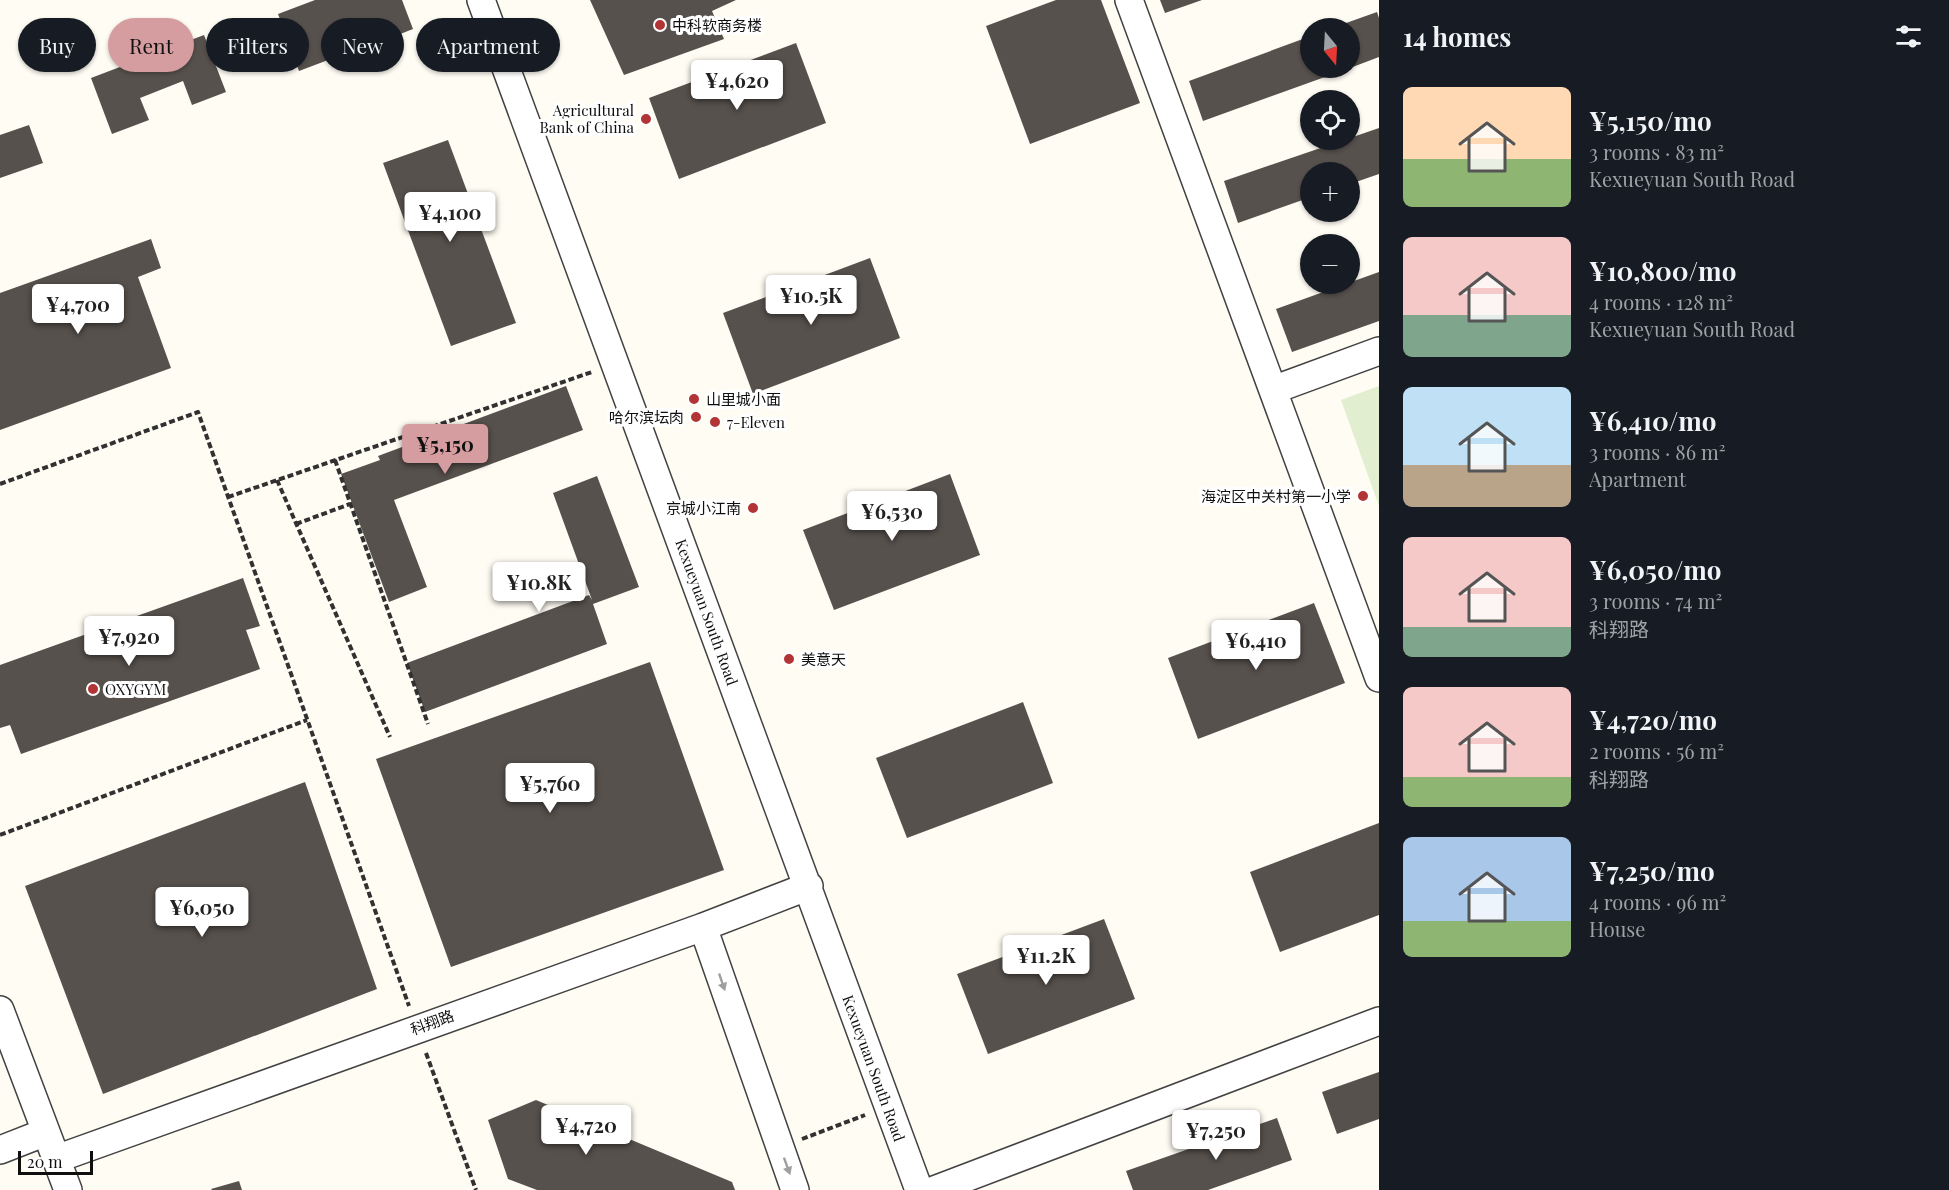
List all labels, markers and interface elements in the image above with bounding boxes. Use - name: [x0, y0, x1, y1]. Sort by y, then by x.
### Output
- place label: 中科软商务楼: [672, 15, 762, 35]
- chip: Buy: [18, 18, 96, 72]
- chip: Rent: [108, 18, 194, 72]
- chip: Filters: [206, 18, 309, 72]
- chip: New: [321, 18, 404, 72]
- chip: Apartment: [416, 18, 560, 72]
- marker: 中科软商务楼: [653, 18, 667, 32]
- north arrow: [1300, 18, 1360, 78]
- map controls: [1300, 18, 1360, 294]
- text: 14 homes: [1403, 19, 1511, 54]
- icon: filters: [1892, 20, 1925, 53]
- pin: ¥4,620: [688, 60, 786, 111]
- text: ¥4,620: [705, 66, 769, 93]
- button: locate: [1300, 90, 1360, 150]
- place label: Agricultural Bank of China: [540, 100, 635, 137]
- text: ¥5,150/mo: [1589, 103, 1712, 138]
- icon: home: [1451, 111, 1523, 183]
- marker: Agricultural Bank of China: [639, 112, 653, 126]
- text: 3 rooms · 83 m²: [1589, 138, 1724, 165]
- button: +: [1300, 162, 1360, 222]
- text: Kexueyuan South Road: [1589, 165, 1795, 192]
- pin: ¥4,100: [401, 192, 499, 243]
- text: ¥4,100: [419, 198, 482, 225]
- button: −: [1300, 234, 1360, 294]
- text: ¥10,800/mo: [1589, 253, 1736, 288]
- icon: home: [1451, 261, 1523, 333]
- pin: ¥10.5K: [762, 275, 860, 326]
- text: ¥10.5K: [780, 281, 842, 308]
- pin: ¥4,700: [29, 284, 127, 335]
- text: 4 rooms · 128 m²: [1589, 288, 1733, 315]
- text: ¥4,700: [46, 290, 110, 317]
- text: Kexueyuan South Road: [1589, 315, 1795, 342]
- place label: 山里城小面: [706, 389, 781, 409]
- marker: 山里城小面: [687, 392, 701, 406]
- text: ¥6,410/mo: [1589, 403, 1717, 438]
- place label: 哈尔滨坛肉: [609, 407, 684, 427]
- marker: 哈尔滨坛肉: [689, 410, 703, 424]
- icon: home: [1451, 411, 1523, 483]
- place label: 7-Eleven: [727, 412, 785, 432]
- marker: 7-Eleven: [708, 415, 722, 429]
- pin: ¥5,150: [396, 424, 494, 475]
- text: ¥5,150: [416, 430, 474, 457]
- text: 3 rooms · 86 m²: [1589, 438, 1726, 465]
- text: Apartment: [1589, 465, 1686, 492]
- place label: 海淀区中关村第一小学: [1201, 486, 1351, 506]
- marker: 海淀区中关村第一小学: [1356, 489, 1370, 503]
- pin: ¥6,530: [843, 491, 941, 542]
- text: ¥6,530: [861, 497, 923, 524]
- place label: 京城小江南: [666, 498, 741, 518]
- marker: 京城小江南: [746, 501, 760, 515]
- street label: Kexueyuan South Road: [671, 536, 743, 688]
- text: ¥6,050/mo: [1589, 552, 1722, 587]
- icon: home: [1451, 561, 1523, 633]
- pin: ¥10.8K: [490, 562, 588, 613]
- text: ¥10.8K: [506, 568, 572, 595]
- text: 3 rooms · 74 m²: [1589, 587, 1722, 614]
- text: 科翔路: [1589, 615, 1649, 642]
- pin: ¥7,920: [80, 616, 178, 667]
- pin: ¥6,410: [1207, 620, 1305, 671]
- text: ¥7,920: [98, 622, 160, 649]
- text: ¥6,410: [1225, 626, 1287, 653]
- place label: 美意天: [801, 649, 846, 669]
- marker: 美意天: [782, 652, 796, 666]
- place label: OXYGYM: [105, 679, 166, 699]
- marker: OXYGYM: [86, 682, 100, 696]
- text: ¥4,720/mo: [1589, 702, 1717, 737]
- icon: home: [1451, 711, 1523, 783]
- text: 2 rooms · 56 m²: [1589, 737, 1724, 764]
- pin: ¥5,760: [501, 763, 599, 814]
- text: 科翔路: [1589, 765, 1649, 792]
- text: ¥5,760: [520, 769, 580, 796]
- text: ¥7,250/mo: [1589, 853, 1715, 888]
- icon: home: [1451, 861, 1523, 933]
- pin: ¥6,050: [153, 887, 251, 938]
- text: 4 rooms · 96 m²: [1589, 888, 1726, 915]
- text: ¥6,050: [169, 893, 235, 920]
- text: House: [1589, 915, 1645, 942]
- pin: ¥11.2K: [997, 935, 1095, 986]
- text: ¥11.2K: [1016, 941, 1076, 968]
- one-way arrow: [718, 973, 728, 991]
- street label: Kexueyuan South Road: [838, 992, 910, 1144]
- street label: 科翔路: [407, 1005, 457, 1039]
- pin: ¥4,720: [537, 1105, 635, 1156]
- pin: ¥7,250: [1167, 1110, 1265, 1161]
- text: ¥4,720: [555, 1111, 617, 1138]
- text: ¥7,250: [1186, 1116, 1246, 1143]
- scale bar: [18, 1148, 93, 1176]
- text: 20 m: [27, 1151, 62, 1172]
- one-way arrow: [782, 1157, 792, 1175]

